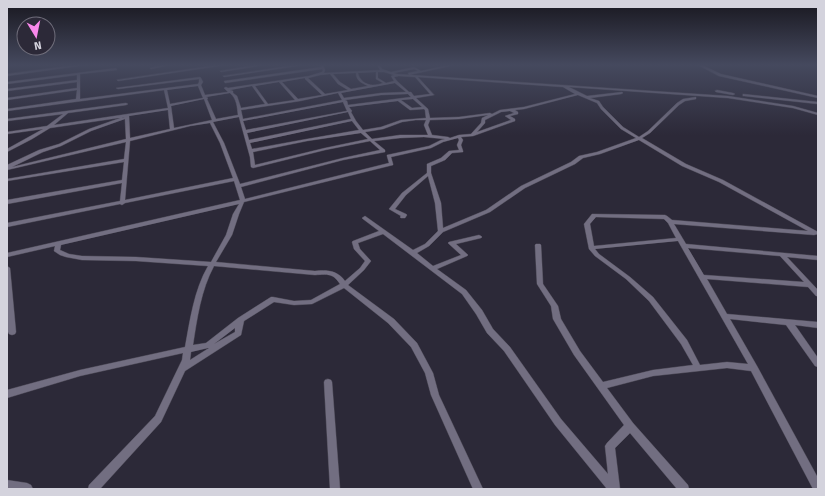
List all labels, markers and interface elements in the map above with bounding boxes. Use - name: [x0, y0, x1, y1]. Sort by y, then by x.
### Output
- north arrow: [16, 16, 56, 56]
- text: N: [33, 38, 42, 52]

